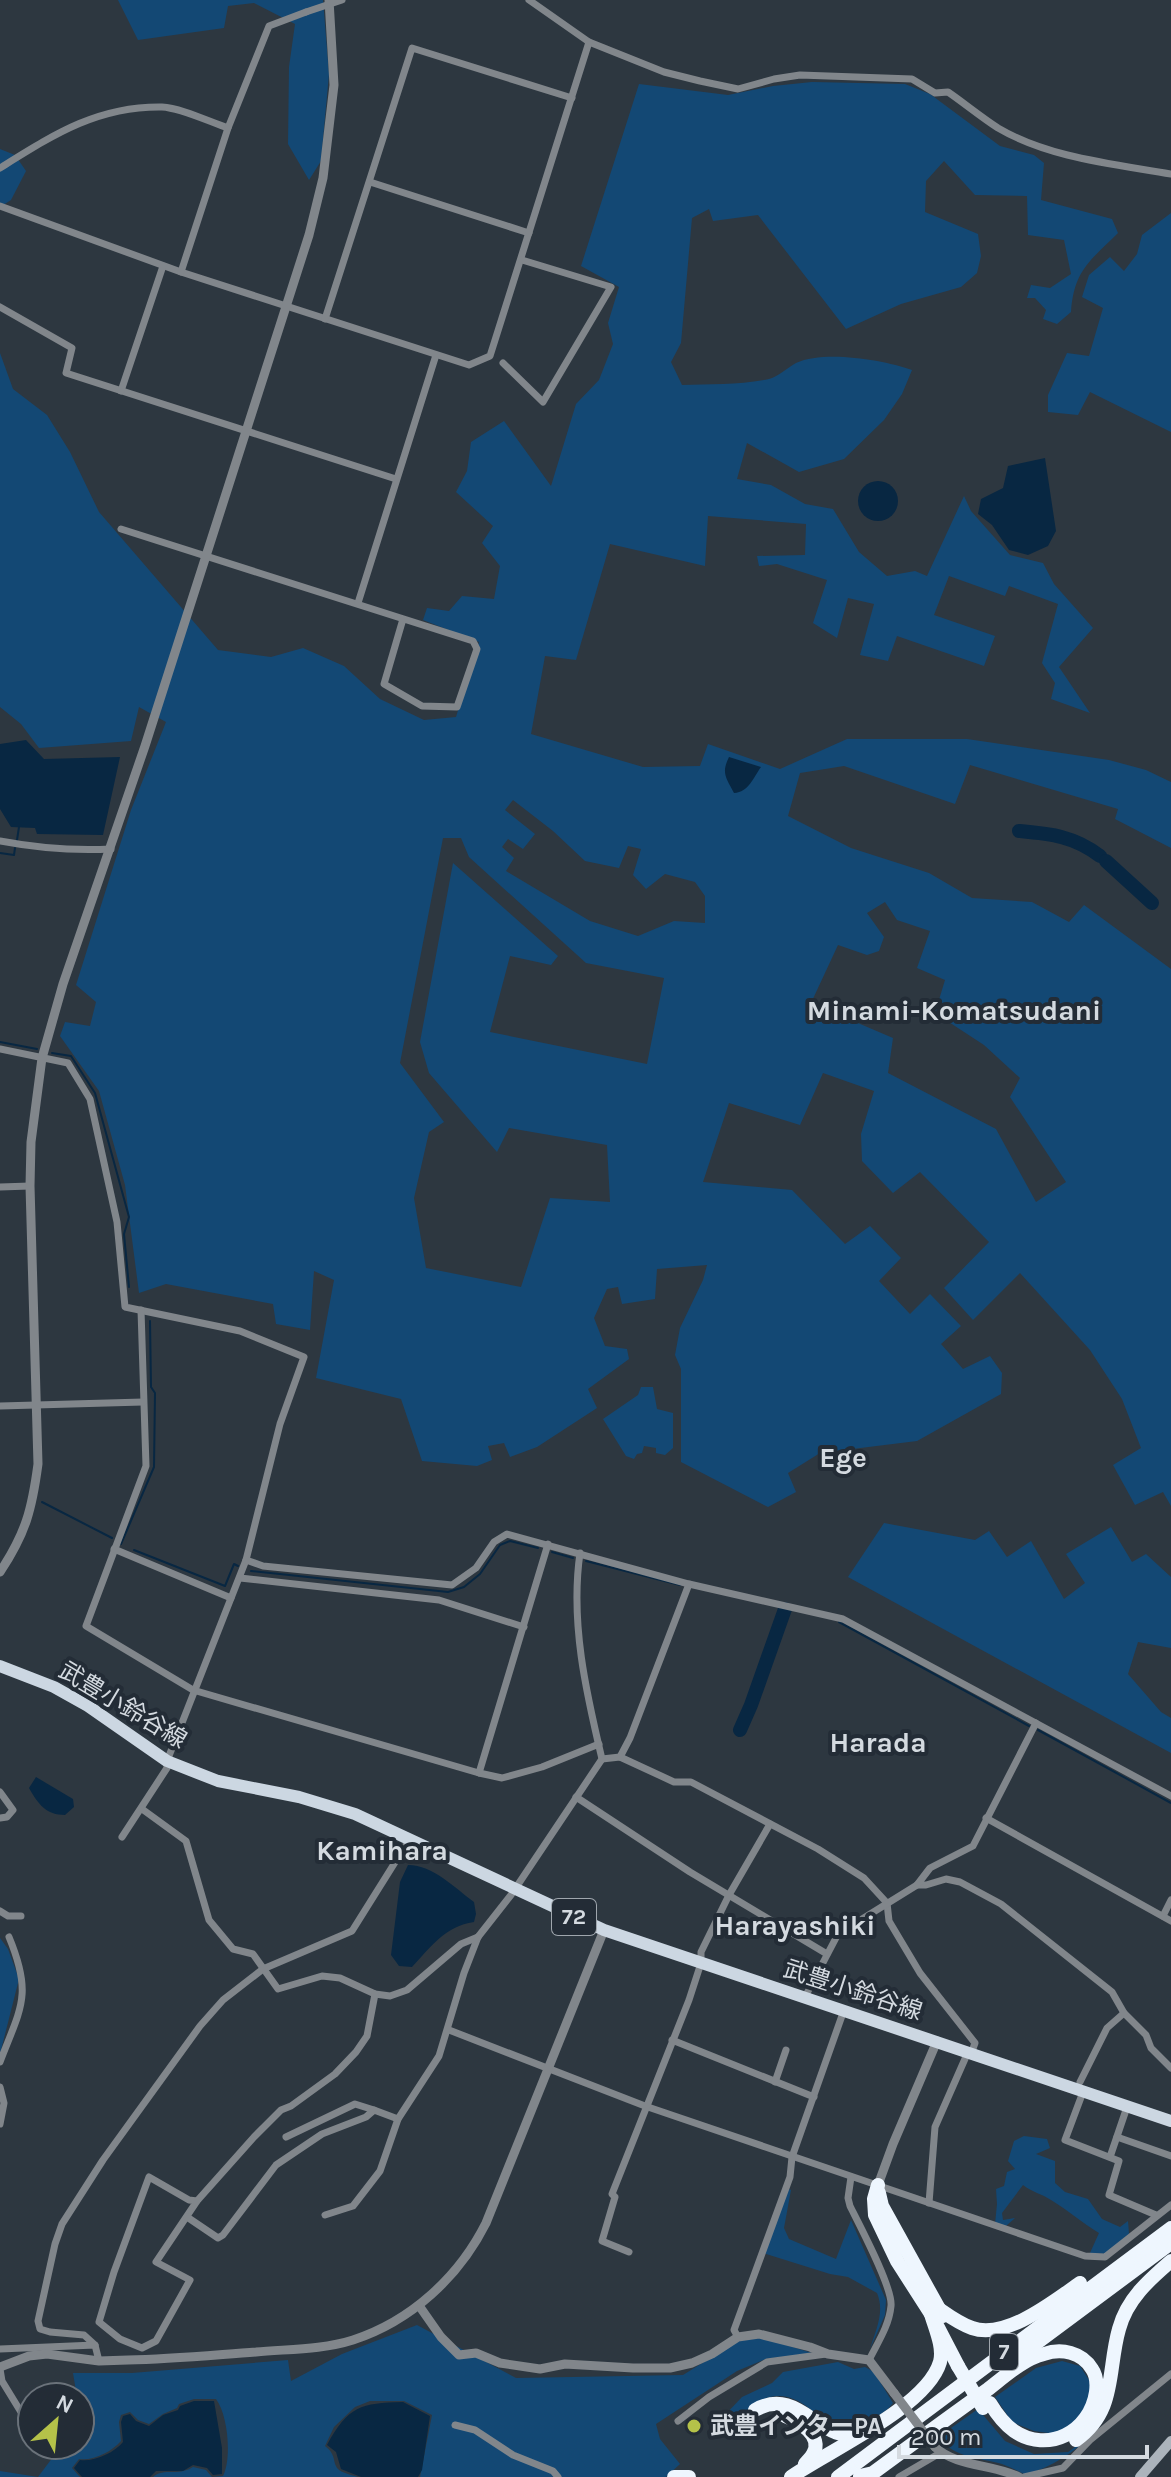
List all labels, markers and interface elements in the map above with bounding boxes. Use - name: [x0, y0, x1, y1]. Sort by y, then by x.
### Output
- district label: Minami-Komatsudani: [807, 994, 1101, 1027]
- district label: Ege: [819, 1441, 867, 1474]
- street label: 武豊小鈴谷線: [54, 1656, 192, 1754]
- district label: Harada: [829, 1726, 927, 1759]
- district label: Kamihara: [316, 1834, 448, 1867]
- road number: 72: [552, 1899, 596, 1935]
- district label: Harayashiki: [714, 1909, 876, 1942]
- street label: 武豊小鈴谷線: [780, 1954, 926, 2026]
- road number: 7: [990, 2334, 1018, 2370]
- north arrow: [16, 2381, 96, 2461]
- text: N: [52, 2389, 78, 2419]
- scale bar: [899, 2409, 1147, 2459]
- place label: 武豊インターPA: [710, 2412, 882, 2440]
- marker: 武豊インターPA: [685, 2417, 703, 2435]
- text: 200 m: [911, 2423, 982, 2451]

